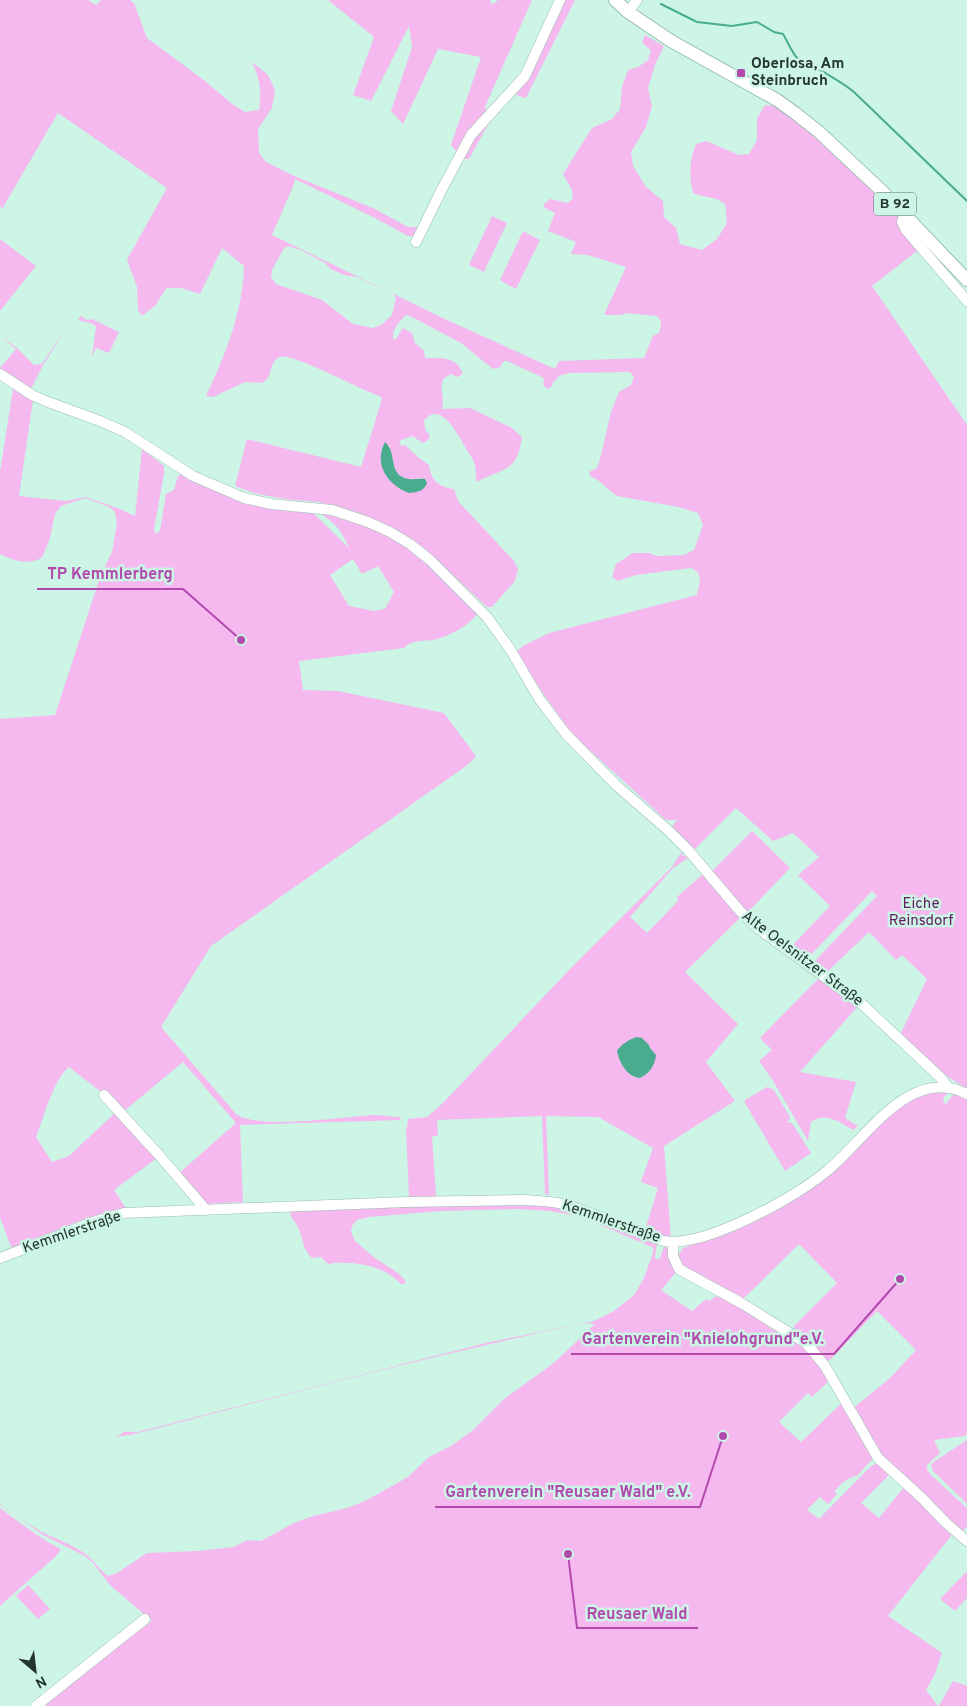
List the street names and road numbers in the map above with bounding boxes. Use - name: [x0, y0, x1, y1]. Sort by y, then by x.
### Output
- road number: B 92: [874, 192, 916, 215]
- street label: Alte Oelsnitzer Straße: [737, 907, 867, 1011]
- street label: Kemmlerstraße: [559, 1196, 663, 1248]
- street label: Kemmlerstraße: [20, 1207, 124, 1259]

